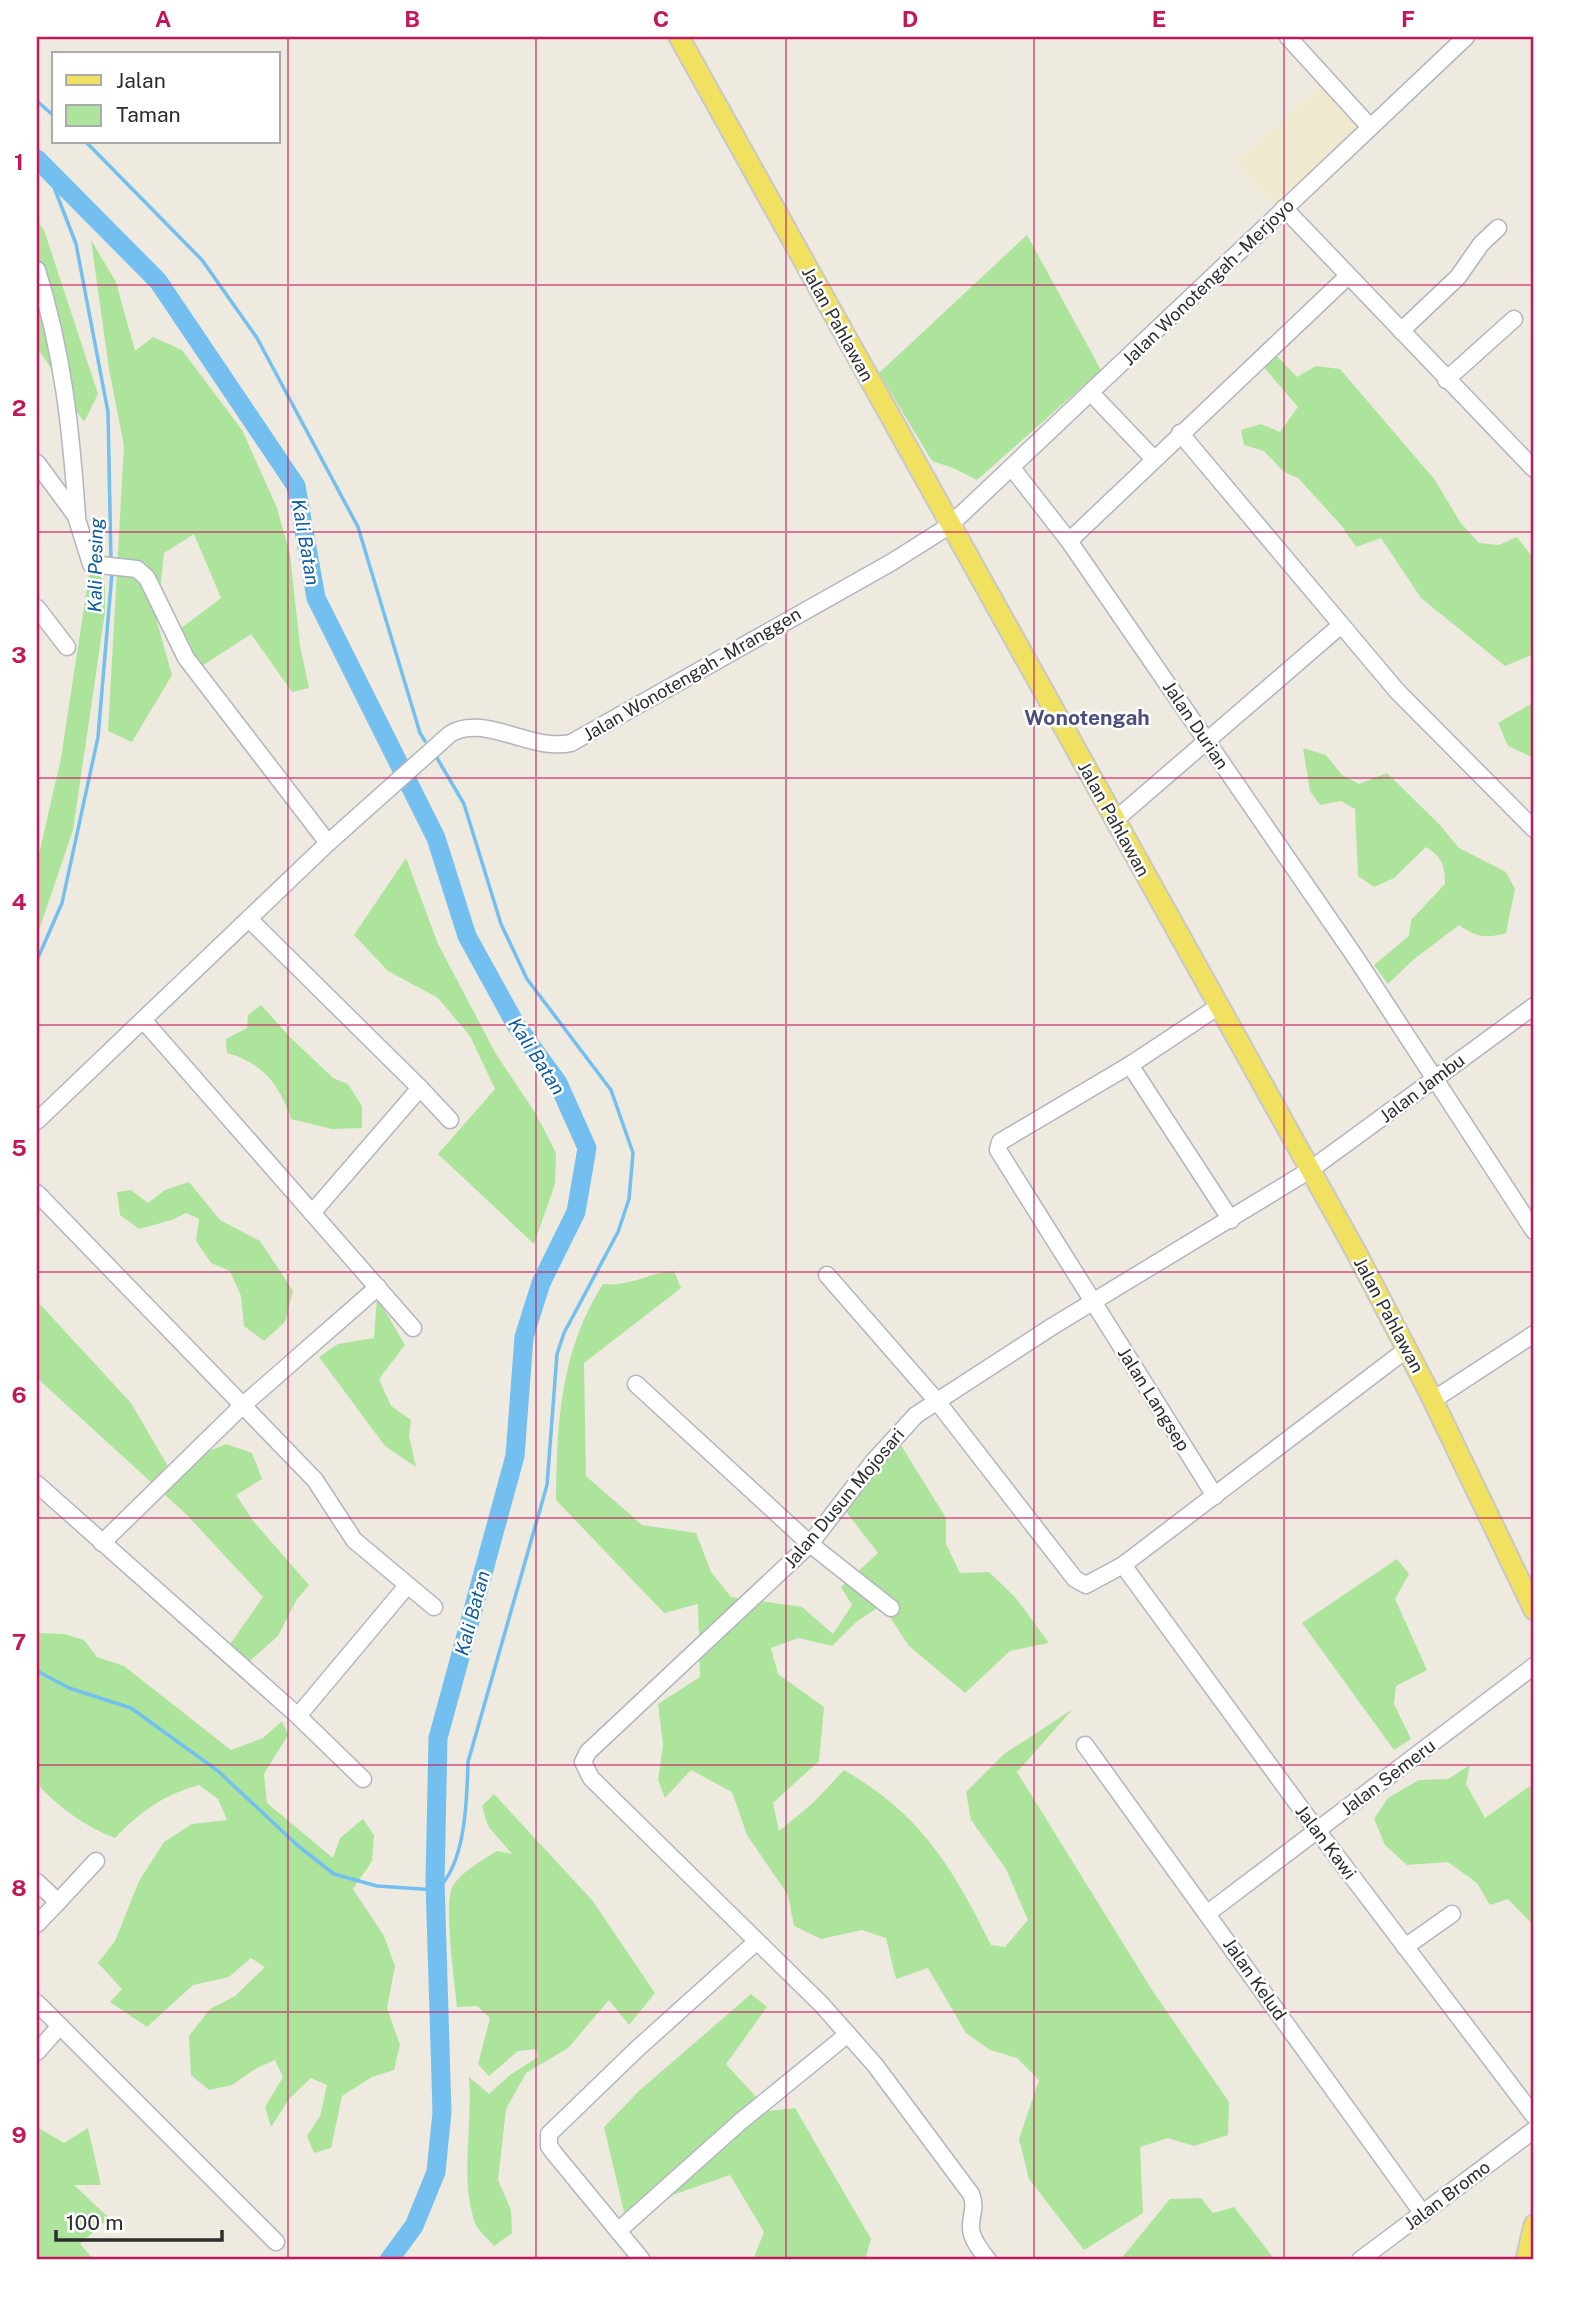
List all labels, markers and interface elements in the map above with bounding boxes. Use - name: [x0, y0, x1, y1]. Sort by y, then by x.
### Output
- text: A: [155, 5, 172, 32]
- text: B: [404, 5, 420, 32]
- text: C: [653, 5, 669, 32]
- text: D: [902, 5, 918, 32]
- text: E: [1152, 5, 1166, 32]
- text: F: [1401, 5, 1415, 32]
- legend: [52, 52, 280, 144]
- text: Jalan: [116, 68, 166, 93]
- text: Taman: [116, 102, 181, 127]
- text: 1: [14, 148, 24, 175]
- street label: Jalan Wonotengah - Merjoyo: [1118, 195, 1298, 369]
- street label: Jalan Pahlawan: [798, 263, 878, 385]
- text: 2: [12, 394, 26, 421]
- water label: Kali Batan: [288, 497, 324, 587]
- water label: Kali Pesing: [83, 517, 107, 613]
- street label: Jalan Wonotengah - Mranggen: [579, 603, 805, 745]
- text: 3: [11, 641, 27, 668]
- street label: Jalan Durian: [1159, 677, 1233, 773]
- district label: Wonotengah: [1024, 705, 1150, 730]
- street label: Jalan Pahlawan: [1074, 758, 1154, 880]
- text: 4: [11, 888, 27, 915]
- water label: Kali Batan: [504, 1014, 570, 1098]
- street label: Jalan Jambu: [1375, 1049, 1469, 1127]
- text: 5: [11, 1134, 27, 1161]
- street label: Jalan Pahlawan: [1350, 1254, 1428, 1376]
- street label: Jalan Langsep: [1114, 1343, 1194, 1455]
- text: 6: [11, 1381, 27, 1408]
- street label: Jalan Dusun Mojosari: [779, 1424, 909, 1572]
- water label: Kali Batan: [450, 1568, 494, 1658]
- text: 7: [12, 1628, 26, 1655]
- street label: Jalan Semeru: [1337, 1735, 1439, 1819]
- street label: Jalan Kawi: [1291, 1801, 1361, 1883]
- text: 8: [11, 1874, 27, 1901]
- street label: Jalan Kelud: [1219, 1934, 1291, 2024]
- text: 9: [11, 2121, 27, 2148]
- street label: Jalan Bromo: [1400, 2156, 1494, 2234]
- scale bar: [56, 2199, 222, 2243]
- text: 100 m: [66, 2210, 123, 2235]

